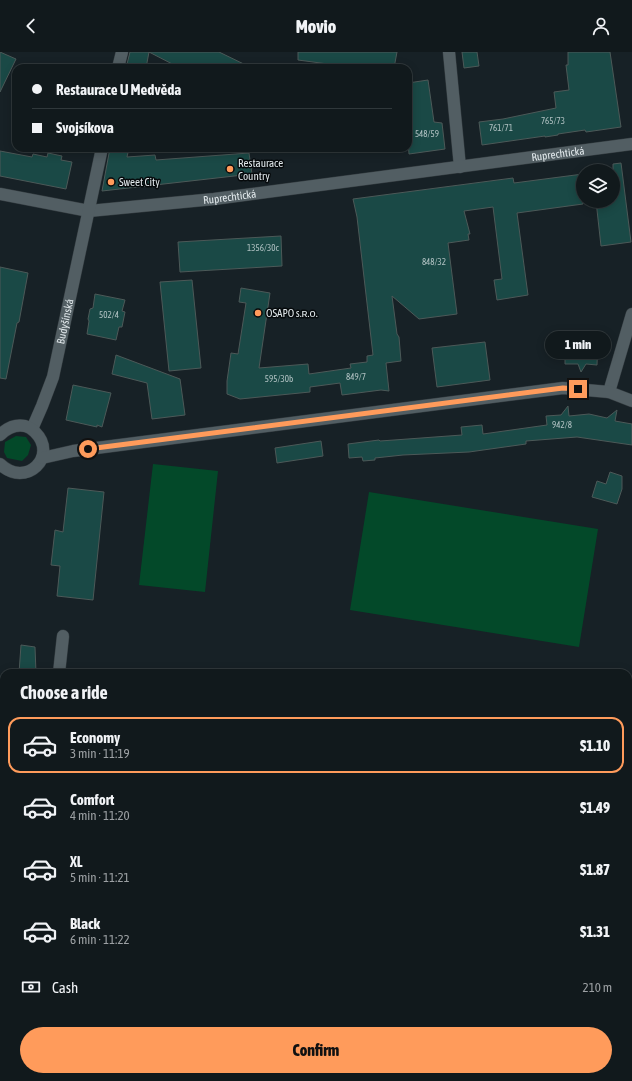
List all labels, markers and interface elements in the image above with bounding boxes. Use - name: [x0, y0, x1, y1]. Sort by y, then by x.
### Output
- icon: back: [20, 15, 42, 37]
- icon: person: [590, 15, 612, 37]
- text: Movio: [296, 16, 336, 37]
- text: Restaurace U Medvěda: [56, 81, 181, 98]
- house number: 765/73: [541, 116, 565, 126]
- text: Svojsíkova: [56, 119, 114, 136]
- house number: 761/71: [489, 123, 513, 133]
- house number: 548/59: [415, 129, 439, 139]
- street label: Ruprechtická: [531, 144, 585, 163]
- place label: Restaurace Country: [238, 157, 283, 182]
- marker: Restaurace Country: [225, 164, 235, 174]
- map controls: [576, 164, 620, 208]
- button: layers: [576, 164, 620, 208]
- place label: Sweet City: [119, 176, 160, 188]
- marker: Sweet City: [106, 177, 116, 187]
- street label: Ruprechtická: [203, 188, 257, 206]
- house number: 1356/30c: [247, 243, 280, 253]
- house number: 848/32: [422, 257, 446, 267]
- street label: Budyšínská: [54, 298, 76, 345]
- place label: OSAPO s.ʀ.ᴏ.: [266, 307, 318, 319]
- marker: OSAPO s.ʀ.ᴏ.: [253, 308, 263, 318]
- house number: 502/4: [99, 310, 119, 320]
- callout: 1 min: [545, 331, 611, 359]
- text: 1 min: [565, 337, 591, 352]
- house number: 849/7: [346, 372, 366, 382]
- house number: 595/30b: [265, 374, 293, 384]
- route end: [569, 380, 587, 398]
- house number: 942/8: [552, 420, 572, 430]
- route start: [79, 440, 97, 458]
- text: Choose a ride: [20, 682, 108, 703]
- icon: car: [22, 727, 58, 763]
- text: Economy: [70, 729, 120, 746]
- text: $1.10: [580, 737, 610, 754]
- text: 3 min · 11:19: [70, 746, 130, 761]
- icon: car: [22, 789, 58, 825]
- text: Comfort: [70, 791, 114, 808]
- text: $1.49: [580, 799, 610, 816]
- text: 4 min · 11:20: [70, 808, 130, 823]
- icon: car: [22, 851, 58, 887]
- text: XL: [70, 853, 83, 870]
- text: $1.87: [580, 861, 610, 878]
- text: 5 min · 11:21: [70, 870, 130, 885]
- icon: car: [22, 913, 58, 949]
- text: Black: [70, 915, 100, 932]
- text: $1.31: [580, 923, 610, 940]
- text: 6 min · 11:22: [70, 932, 130, 947]
- icon: cash: [20, 976, 42, 998]
- text: Cash: [52, 979, 78, 996]
- text: 210 m: [583, 980, 612, 995]
- button: Confirm: [20, 1027, 612, 1073]

